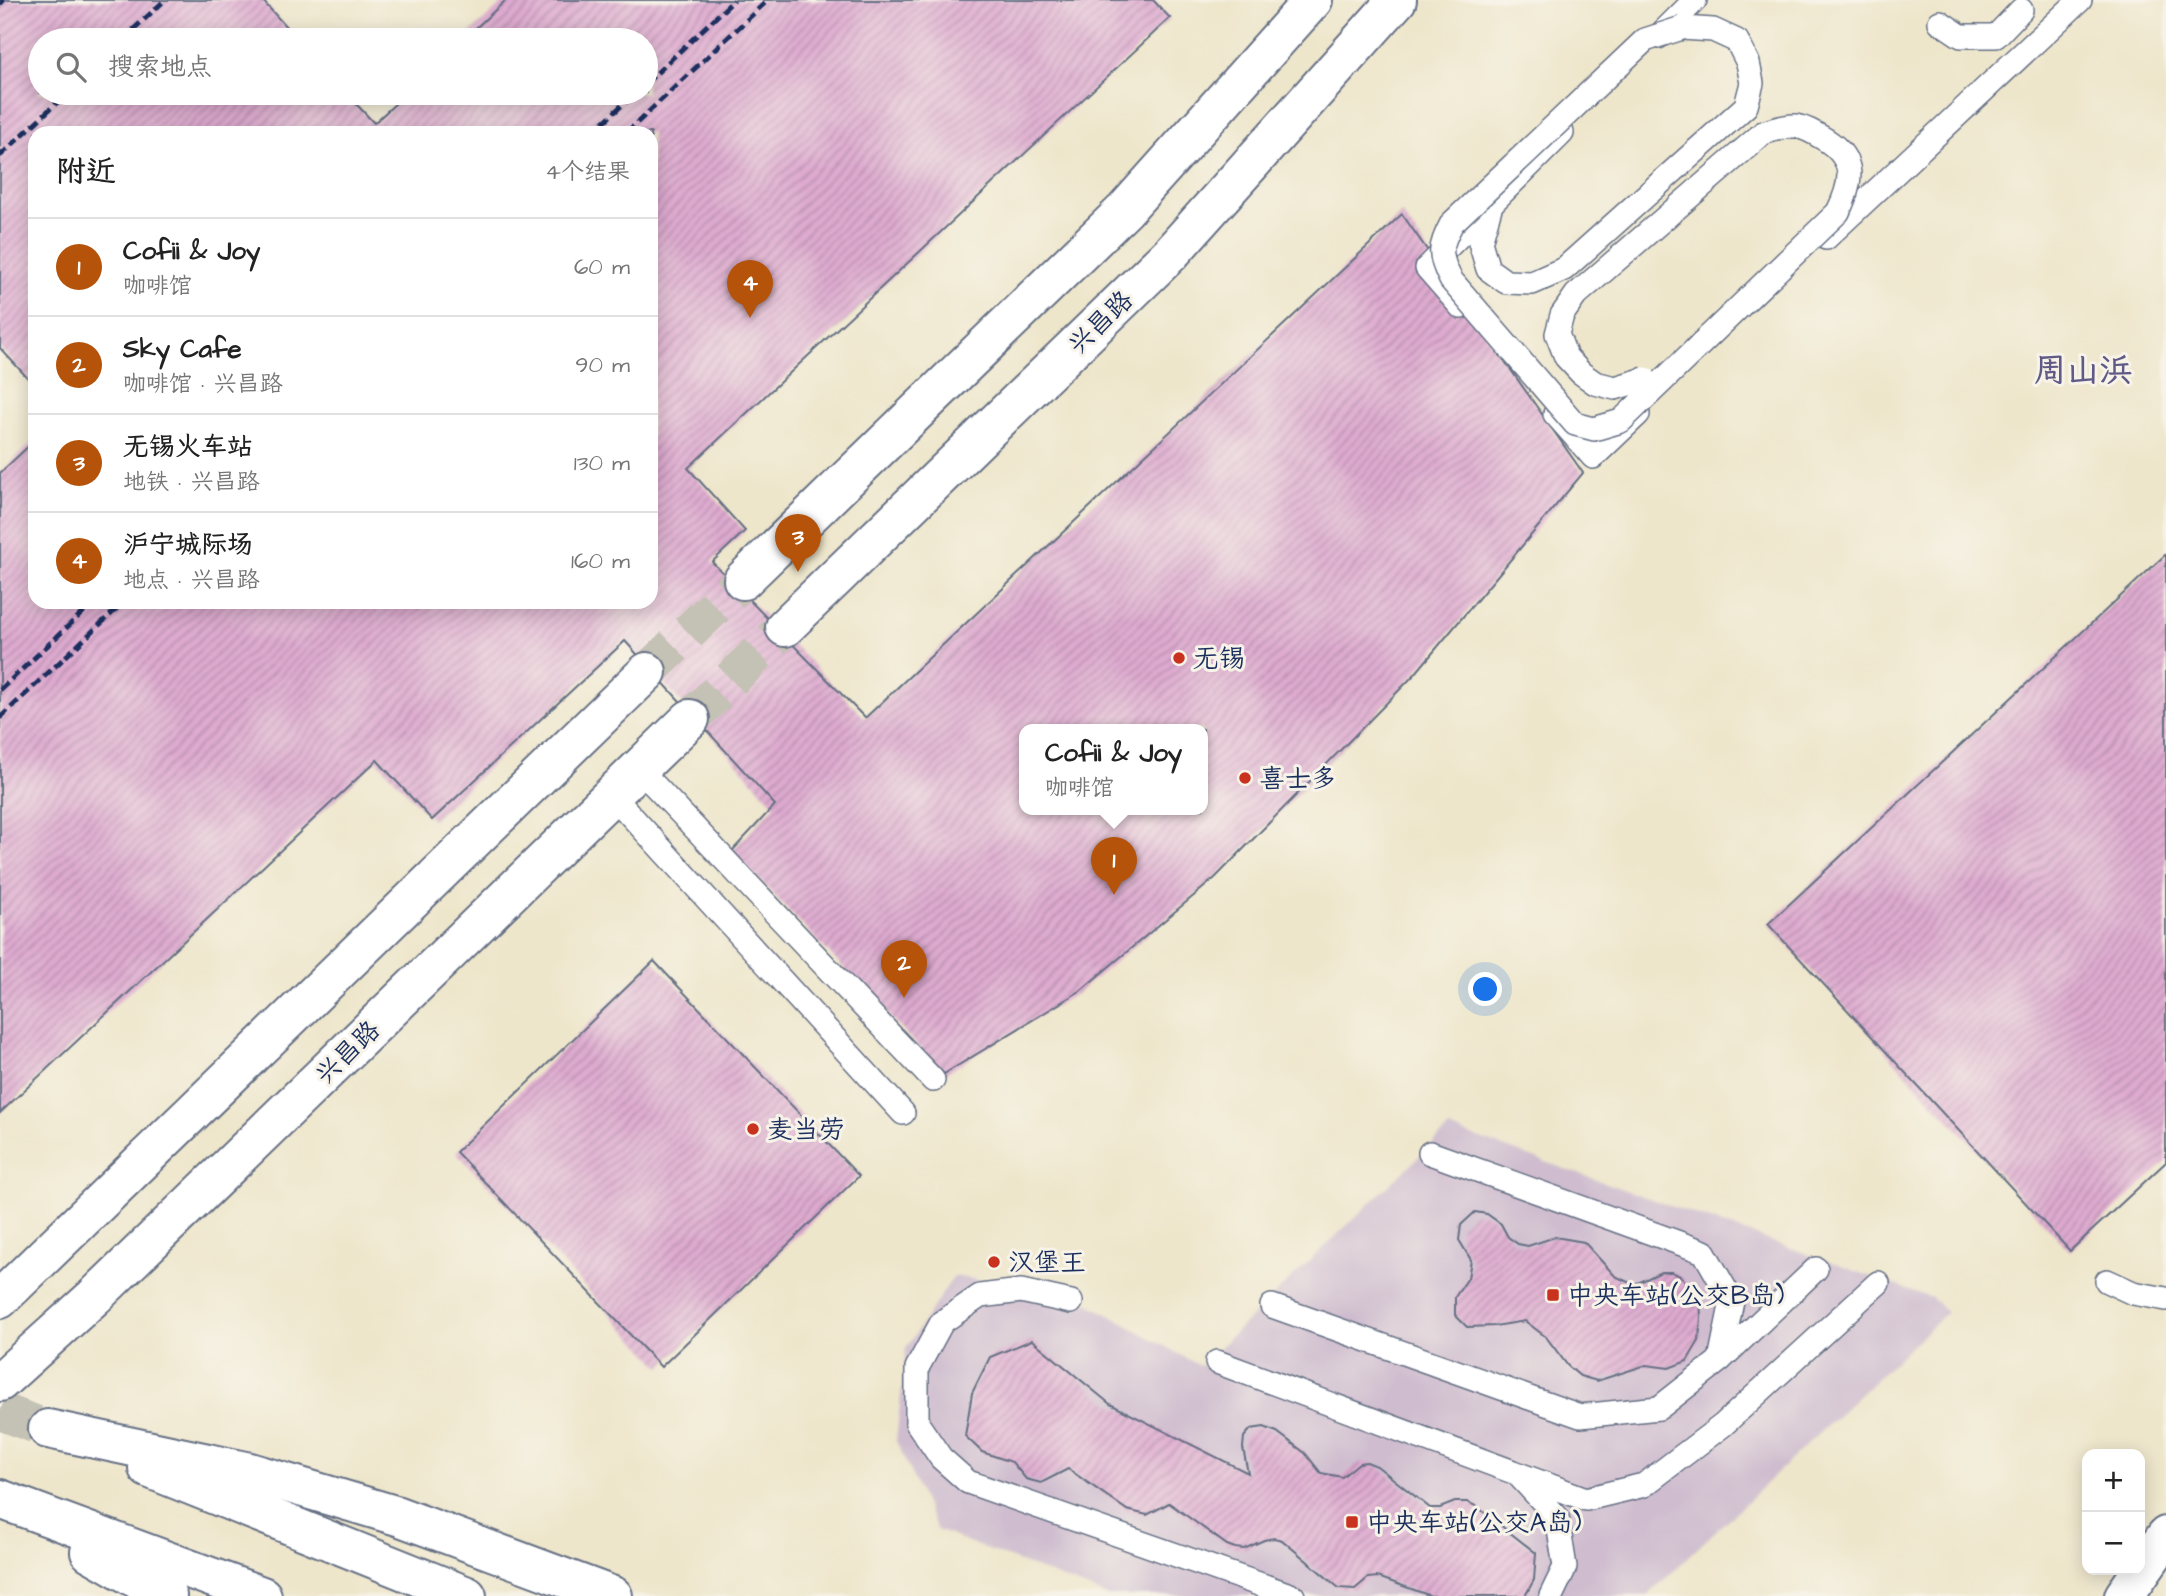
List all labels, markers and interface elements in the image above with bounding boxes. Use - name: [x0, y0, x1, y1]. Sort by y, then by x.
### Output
- search box: [28, 28, 658, 105]
- icon: search: [52, 48, 90, 86]
- text: 搜索地点: [108, 49, 212, 85]
- text: 附近: [56, 151, 116, 193]
- text: 4个结果: [545, 156, 630, 188]
- text: Cofii & Joy: [123, 233, 260, 269]
- text: 1: [78, 251, 80, 283]
- text: 60 m: [574, 251, 630, 283]
- pin: 4: [727, 260, 773, 318]
- text: 咖啡馆: [123, 270, 192, 302]
- street label: 兴昌路: [1060, 283, 1141, 363]
- text: Sky Cafe: [123, 331, 242, 367]
- district label: 周山浜: [2034, 348, 2133, 394]
- text: 2: [72, 349, 86, 381]
- text: 90 m: [575, 349, 630, 381]
- text: 咖啡馆 · 兴昌路: [123, 368, 283, 400]
- text: 无锡火车站: [123, 429, 253, 465]
- text: 3: [73, 447, 85, 479]
- text: 130 m: [574, 447, 630, 479]
- text: 地铁 · 兴昌路: [123, 466, 260, 498]
- pin: 3: [775, 514, 821, 572]
- text: 沪宁城际场: [123, 527, 253, 563]
- text: 4: [71, 545, 87, 577]
- text: 160 m: [571, 545, 630, 577]
- text: 地点 · 兴昌路: [123, 564, 260, 596]
- place label: 无锡: [1193, 641, 1245, 677]
- marker: 无锡: [1171, 650, 1187, 666]
- popup: [1019, 724, 1208, 815]
- text: Cofii & Joy: [1045, 735, 1182, 771]
- place label: 喜士多: [1259, 761, 1337, 797]
- marker: 喜士多: [1237, 770, 1253, 786]
- text: 咖啡馆: [1045, 772, 1114, 804]
- pin: 1: [1091, 837, 1137, 895]
- pin: 2: [881, 940, 927, 998]
- your location: [1468, 972, 1502, 1006]
- street label: 兴昌路: [307, 1013, 388, 1093]
- place label: 麦当劳: [767, 1112, 845, 1148]
- marker: 麦当劳: [745, 1121, 761, 1137]
- place label: 汉堡王: [1008, 1245, 1086, 1281]
- marker: 汉堡王: [986, 1254, 1002, 1270]
- place label: 中央车站(公交B岛): [1567, 1278, 1784, 1314]
- marker: 中央车站(公交B岛): [1545, 1287, 1561, 1303]
- map controls: [2082, 1449, 2145, 1575]
- button: +: [2082, 1449, 2145, 1512]
- place label: 中央车站(公交A岛): [1366, 1505, 1582, 1541]
- button: −: [2082, 1512, 2145, 1575]
- marker: 中央车站(公交A岛): [1344, 1514, 1360, 1530]

